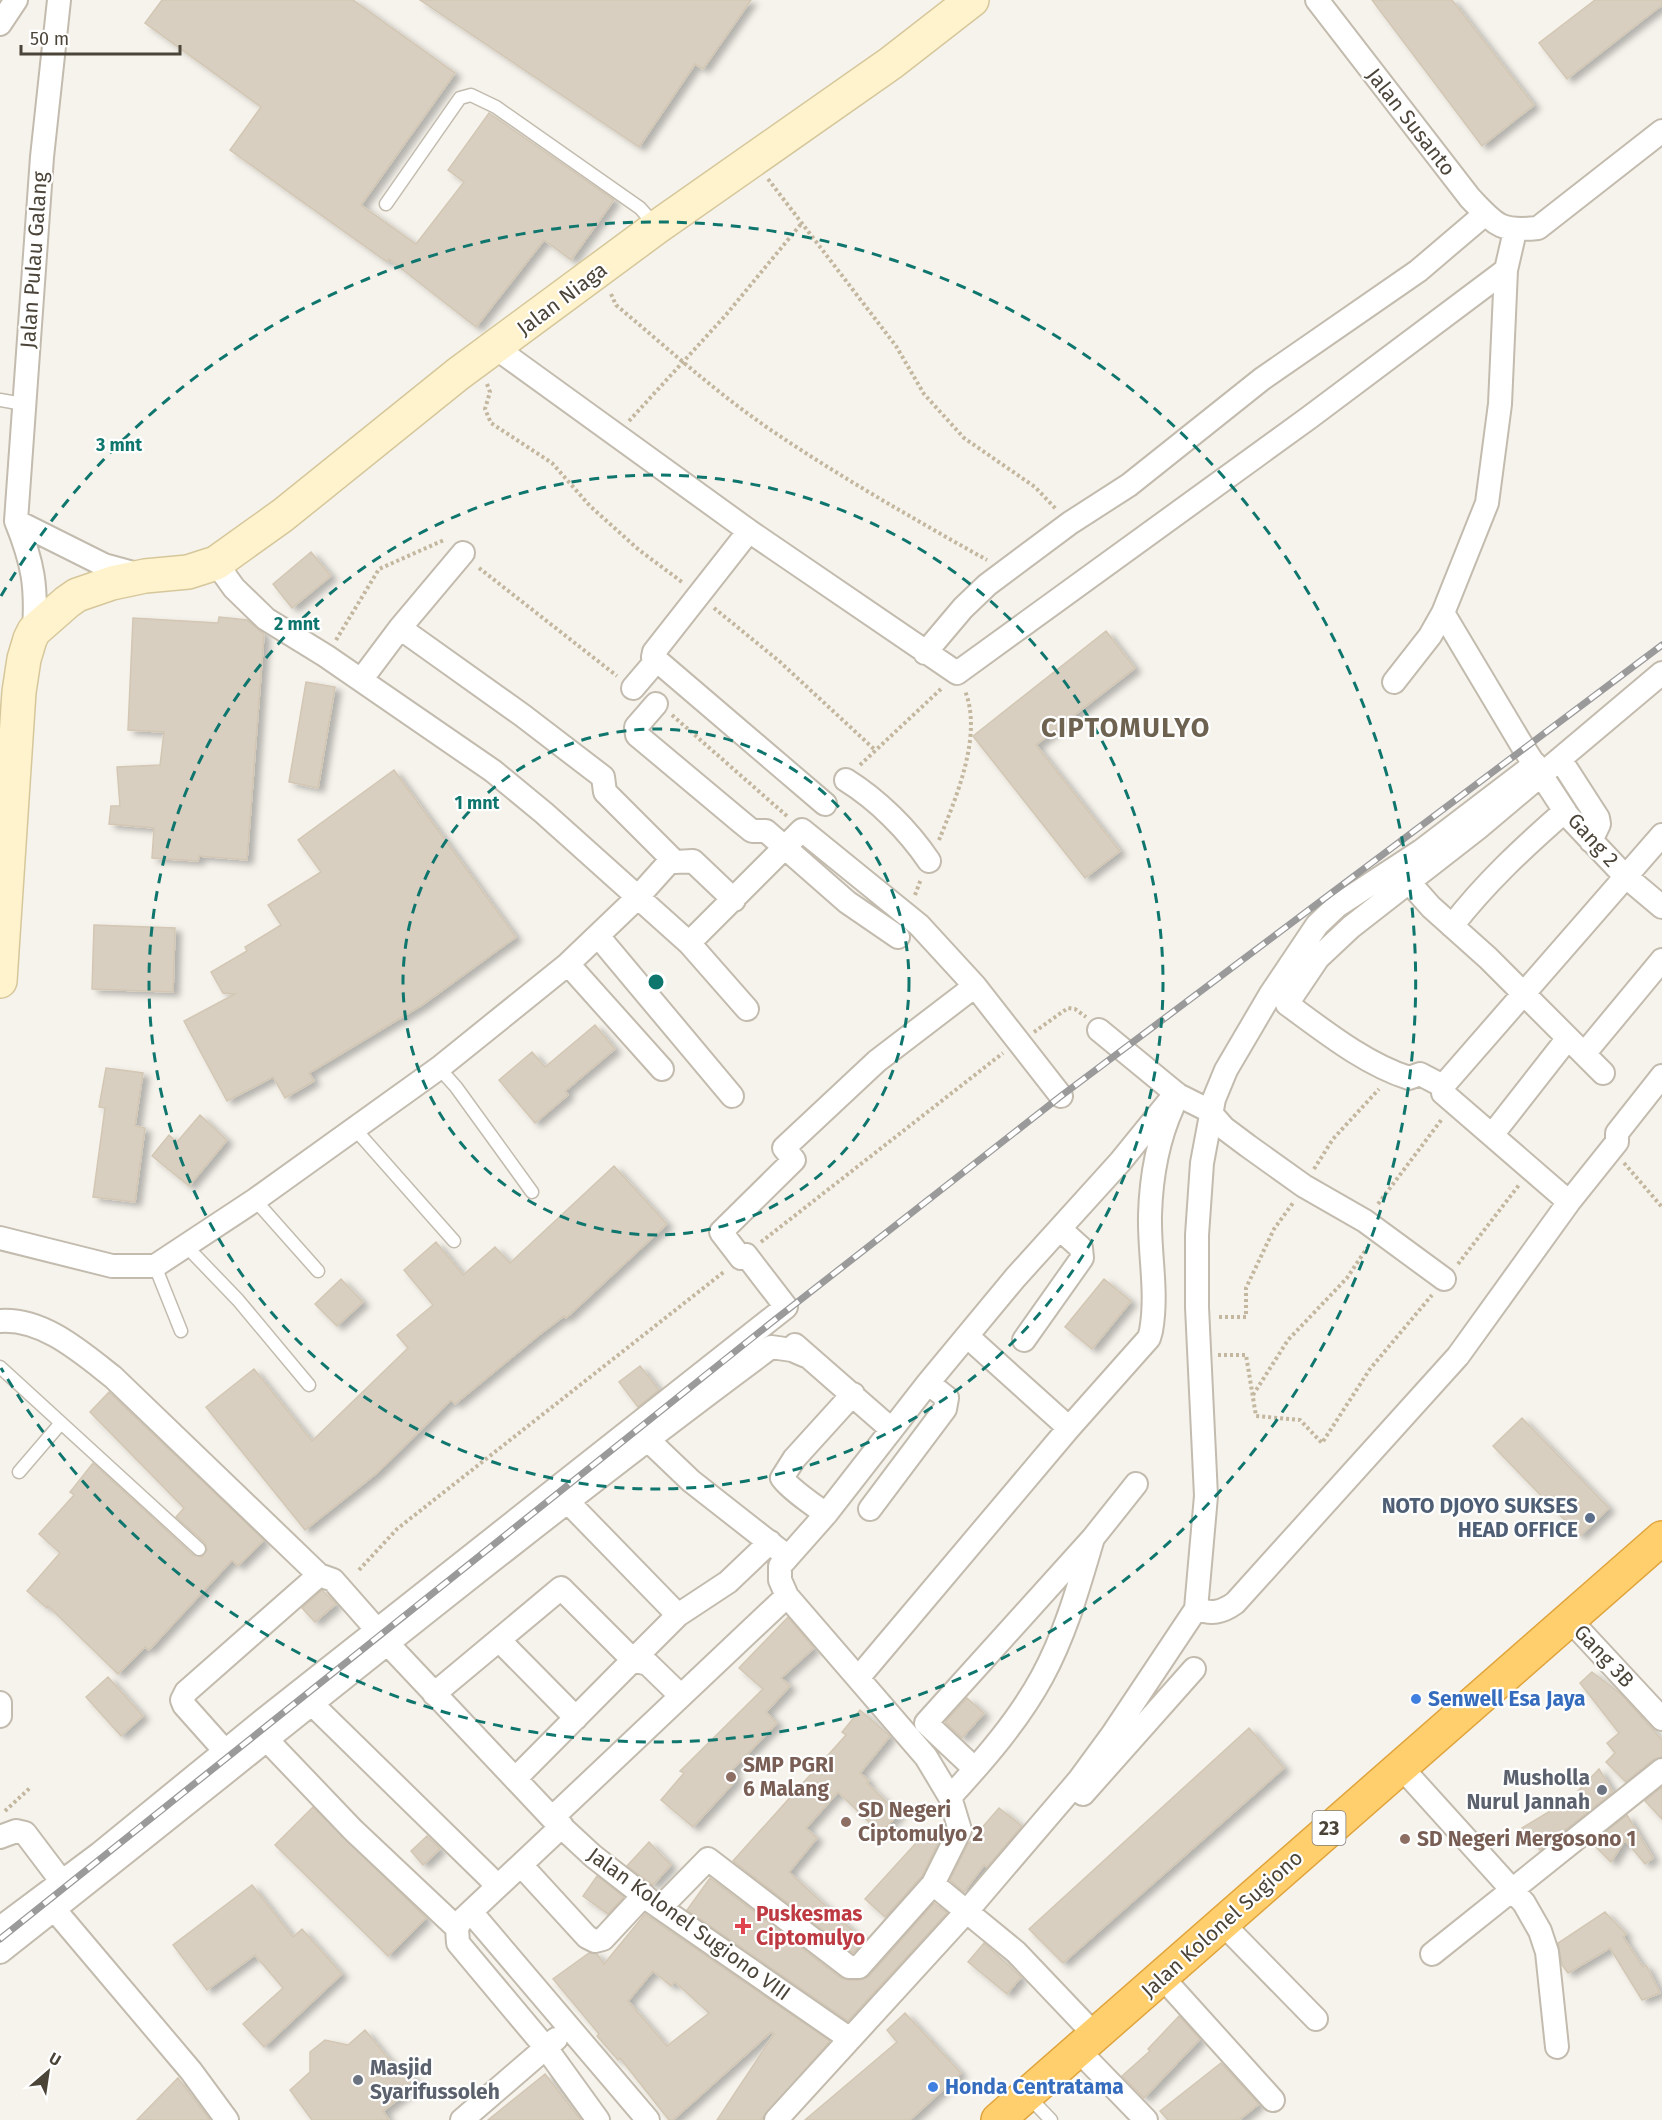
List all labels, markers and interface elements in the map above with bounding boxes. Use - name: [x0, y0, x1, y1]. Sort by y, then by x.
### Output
- scale bar: [21, 18, 180, 56]
- text: 50 m: [30, 28, 69, 50]
- street label: Jalan Susanto: [1361, 63, 1461, 181]
- street label: Jalan Pulau Galang: [15, 171, 53, 349]
- street label: Jalan Niaga: [512, 257, 612, 341]
- text: 3 mnt: [95, 434, 143, 456]
- text: 2 mnt: [274, 613, 321, 635]
- district label: CIPTOMULYO: [1041, 712, 1211, 744]
- text: 1 mnt: [454, 792, 501, 814]
- street label: Gang 2: [1562, 808, 1624, 872]
- centre of rings: [646, 972, 666, 992]
- place label: NOTO DJOYO SUKSES HEAD OFFICE: [1382, 1493, 1578, 1543]
- marker: NOTO DJOYO SUKSES HEAD OFFICE: [1583, 1511, 1597, 1525]
- street label: Gang 3B: [1568, 1619, 1640, 1693]
- place label: Senwell Esa Jaya: [1428, 1686, 1586, 1712]
- marker: Senwell Esa Jaya: [1409, 1692, 1423, 1706]
- place label: SMP PGRI 6 Malang: [743, 1752, 834, 1802]
- place label: Musholla Nurul Jannah: [1466, 1765, 1590, 1815]
- marker: SMP PGRI 6 Malang: [724, 1770, 738, 1784]
- marker: Musholla Nurul Jannah: [1595, 1783, 1609, 1797]
- place label: SD Negeri Ciptomulyo 2: [858, 1797, 983, 1847]
- road number: 23: [1312, 1811, 1346, 1845]
- marker: SD Negeri Ciptomulyo 2: [839, 1815, 853, 1829]
- place label: SD Negeri Mergosono 1: [1417, 1826, 1636, 1852]
- marker: SD Negeri Mergosono 1: [1398, 1832, 1412, 1846]
- street label: Jalan Kolonel Sugiono VIII: [583, 1842, 795, 2006]
- street label: Jalan Kolonel Sugiono: [1136, 1845, 1308, 2003]
- place label: Puskesmas Ciptomulyo: [756, 1901, 865, 1951]
- marker: Puskesmas Ciptomulyo: [734, 1917, 752, 1935]
- north arrow: [18, 2042, 78, 2102]
- text: U: [46, 2048, 64, 2070]
- place label: Masjid Syarifussoleh: [370, 2055, 500, 2105]
- marker: Masjid Syarifussoleh: [351, 2073, 365, 2087]
- place label: Honda Centratama: [945, 2074, 1124, 2100]
- marker: Honda Centratama: [926, 2080, 940, 2094]

